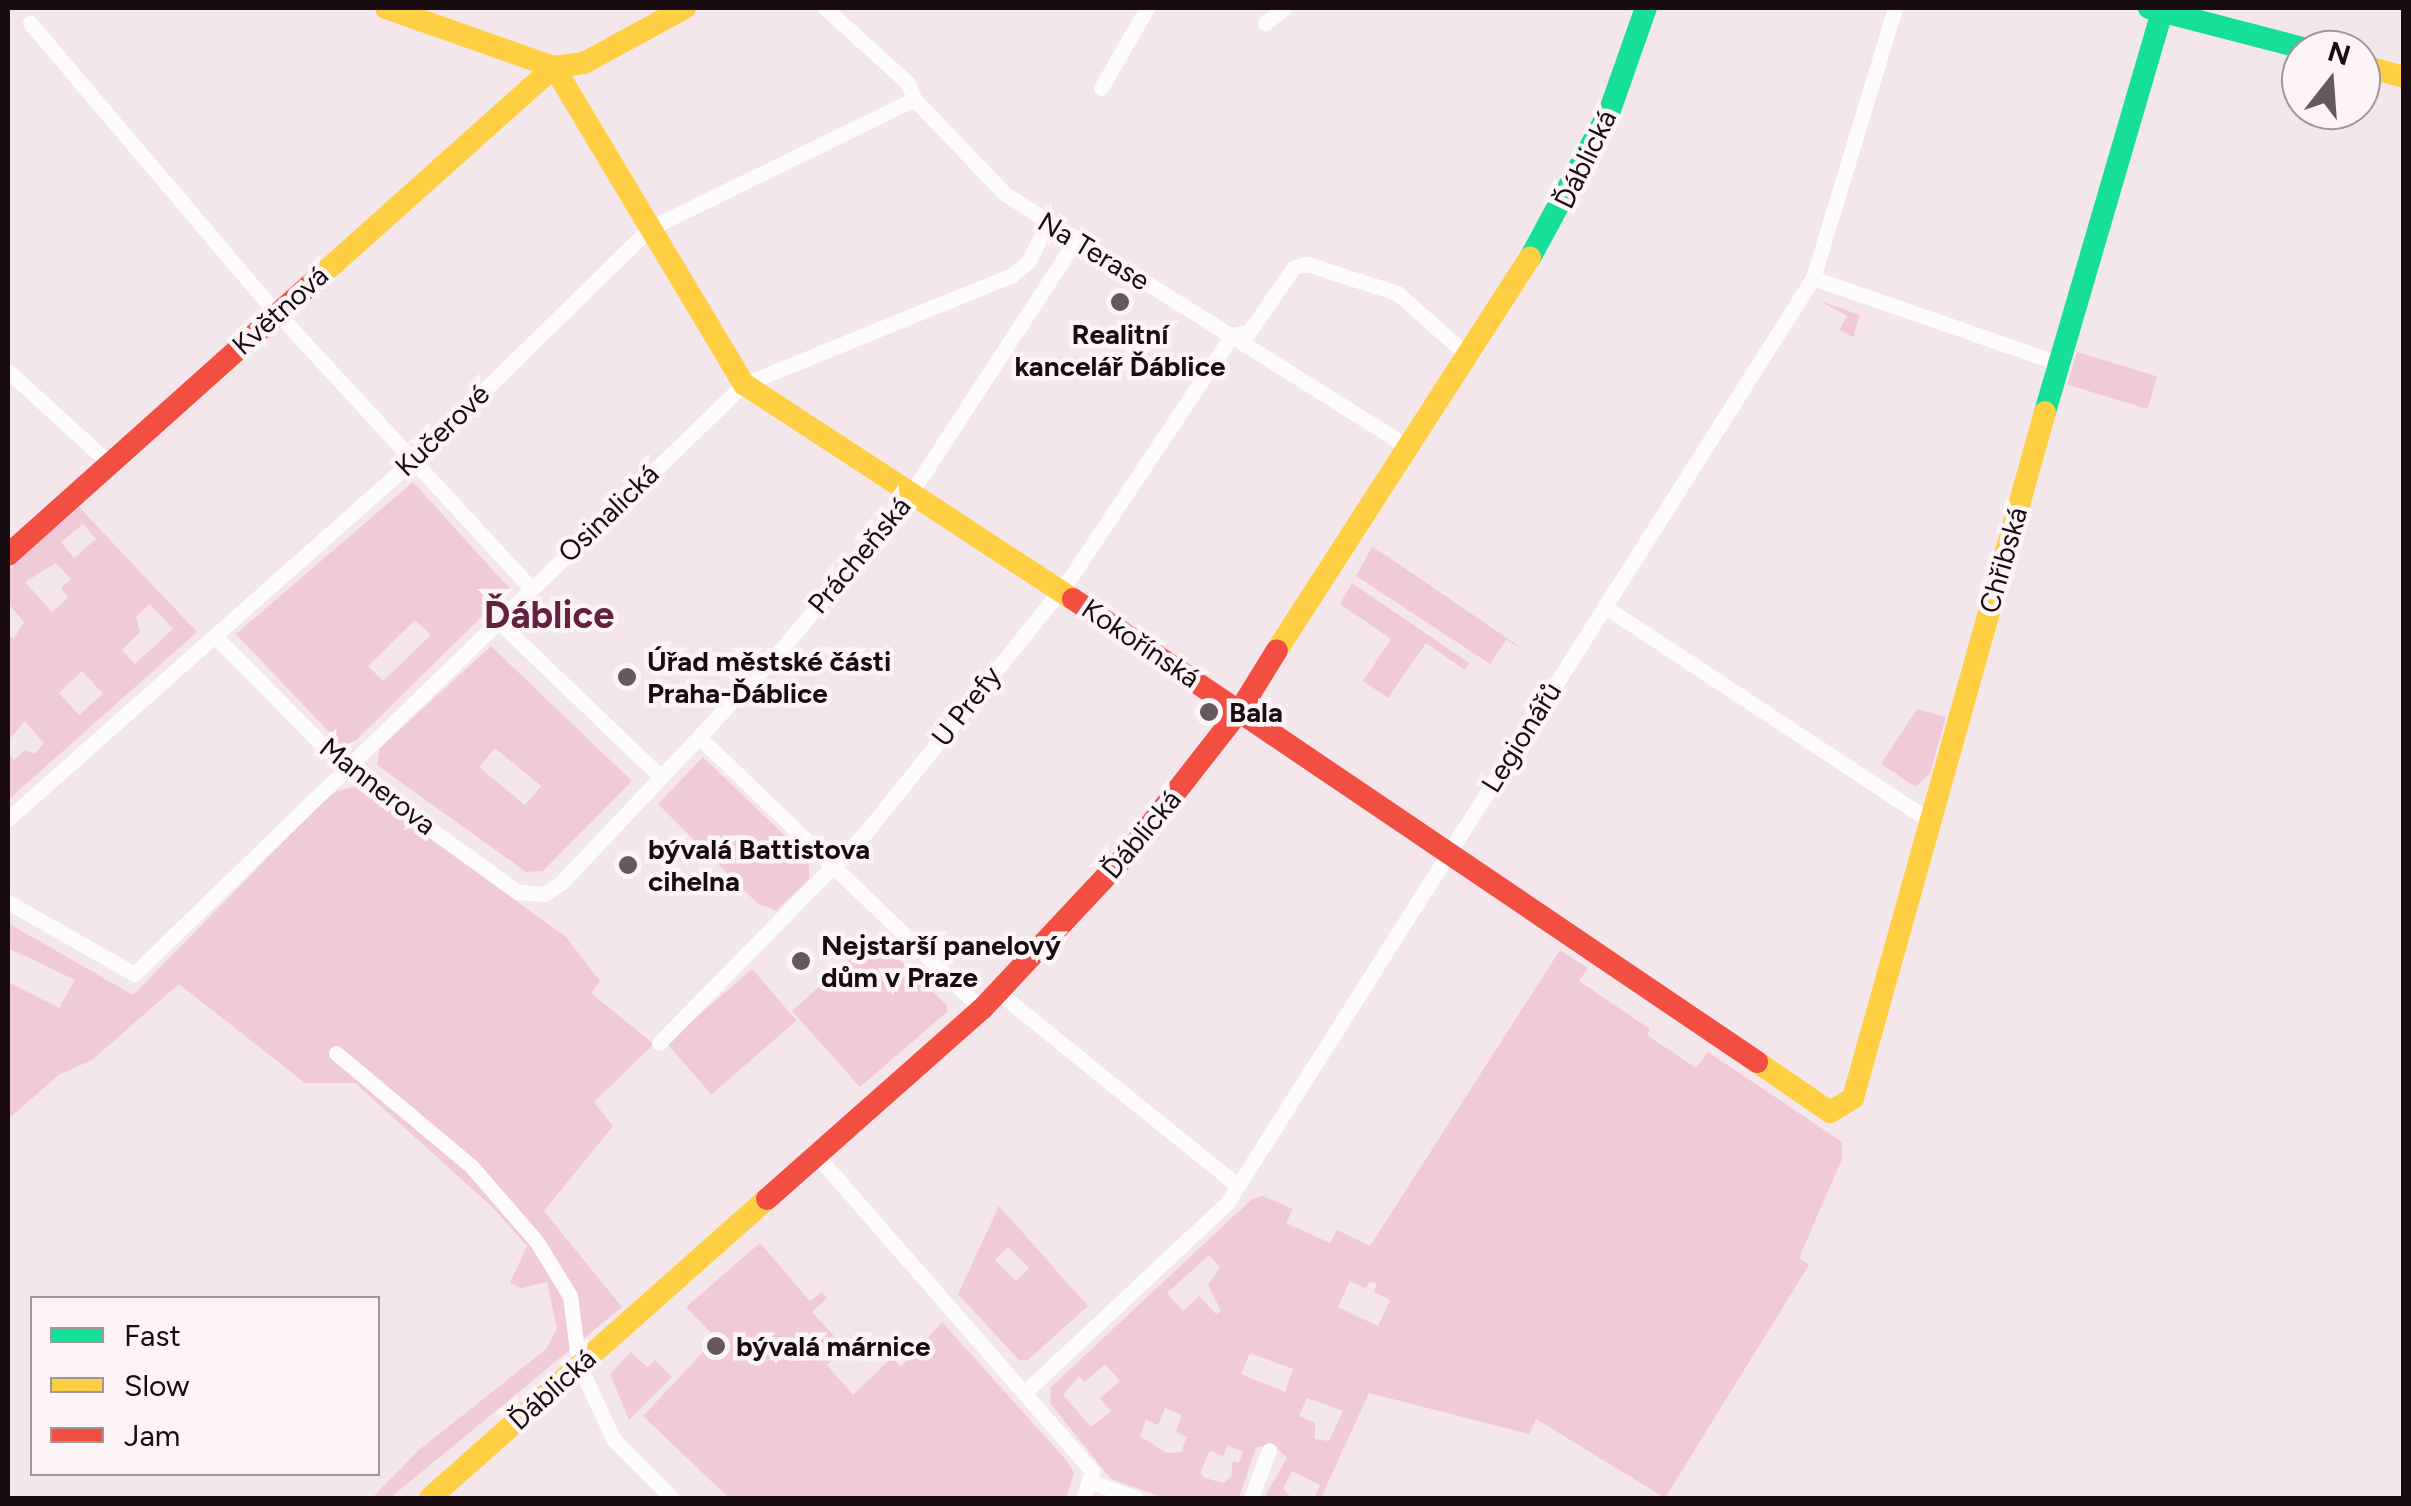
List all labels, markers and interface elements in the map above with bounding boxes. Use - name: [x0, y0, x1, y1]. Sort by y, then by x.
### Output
- north arrow: [2281, 30, 2381, 130]
- text: N: [2324, 34, 2355, 73]
- street label: Ďáblická: [1547, 104, 1623, 214]
- street label: Na Terase: [1032, 205, 1156, 297]
- street label: Květnová: [225, 258, 335, 362]
- marker: Realitní kancelář Ďáblice: [1109, 291, 1131, 313]
- place label: Realitní kancelář Ďáblice: [1014, 317, 1226, 383]
- street label: Kučerové: [388, 377, 496, 483]
- street label: Osinalická: [551, 457, 665, 569]
- street label: Prácheňská: [800, 490, 918, 620]
- street label: Chřibská: [1972, 503, 2034, 617]
- street label: Kokořínská: [1076, 591, 1206, 695]
- district label: Ďáblice: [484, 593, 614, 639]
- place label: Úřad městské části Praha-Ďáblice: [647, 644, 891, 710]
- street label: U Prefy: [924, 659, 1008, 753]
- marker: Úřad městské části Praha-Ďáblice: [616, 666, 638, 688]
- street label: Legionářů: [1474, 676, 1568, 798]
- place label: Bala: [1229, 695, 1283, 729]
- marker: Bala: [1198, 701, 1220, 723]
- street label: Mannerova: [313, 730, 443, 842]
- street label: Ďáblická: [1094, 783, 1188, 885]
- place label: bývalá Battistova cihelna: [648, 832, 870, 898]
- marker: bývalá Battistova cihelna: [617, 854, 639, 876]
- place label: Nejstarší panelový dům v Praze: [821, 928, 1061, 994]
- marker: Nejstarší panelový dům v Praze: [790, 950, 812, 972]
- legend: [30, 1296, 380, 1476]
- text: Fast: [124, 1317, 181, 1354]
- place label: bývalá márnice: [736, 1329, 930, 1363]
- marker: bývalá márnice: [705, 1335, 727, 1357]
- street label: Ďáblická: [502, 1341, 602, 1437]
- text: Slow: [124, 1367, 190, 1404]
- text: Jam: [124, 1417, 180, 1454]

